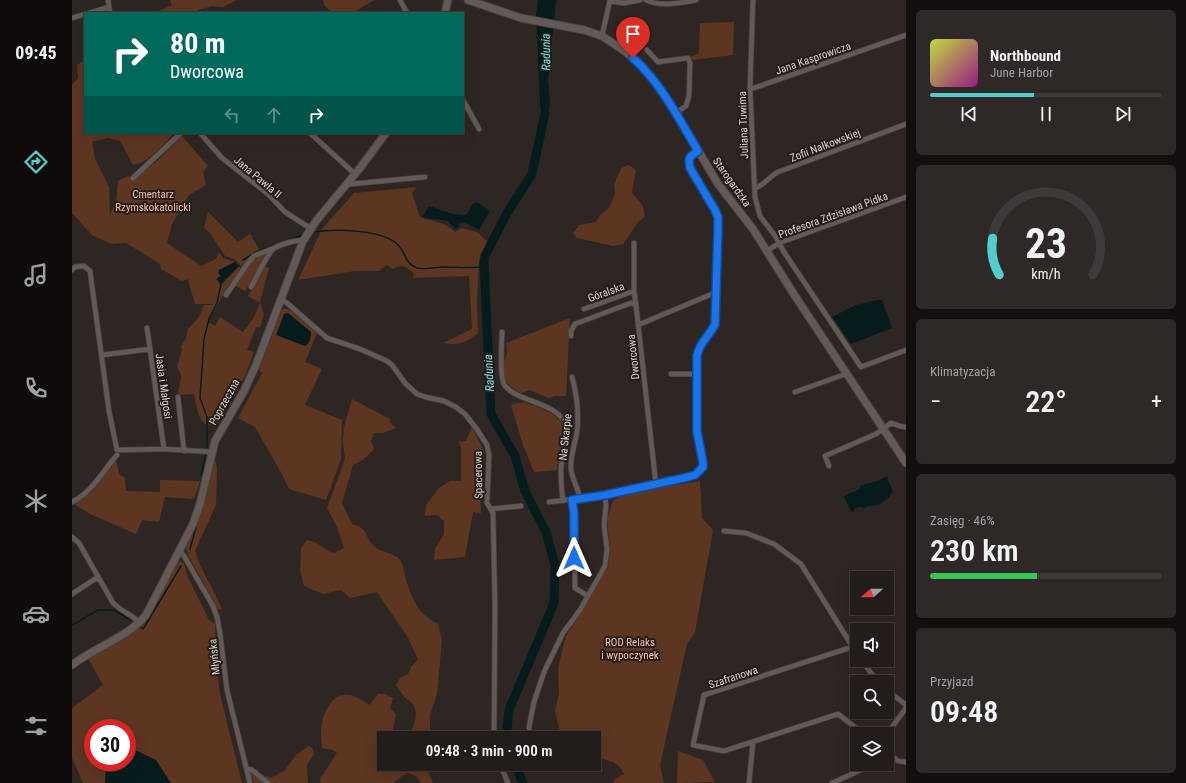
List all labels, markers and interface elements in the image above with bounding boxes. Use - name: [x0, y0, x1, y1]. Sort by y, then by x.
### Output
- pin: [616, 17, 650, 58]
- icon: arrive: [622, 23, 644, 45]
- text: 80 m: [170, 27, 226, 60]
- icon: right: [104, 28, 156, 80]
- water label: Radunia: [539, 33, 553, 71]
- street label: Jana Kasprowicza: [774, 39, 853, 77]
- text: 09:45: [15, 42, 57, 63]
- text: Northbound: [990, 47, 1061, 65]
- text: Dworcowa: [170, 61, 244, 82]
- text: June Harbor: [990, 65, 1053, 80]
- street label: Juliana Tuwima: [736, 91, 751, 159]
- icon: previous: [958, 103, 980, 125]
- icon: pause: [1035, 103, 1057, 125]
- icon: next: [1112, 103, 1134, 125]
- icon: left: [221, 104, 243, 126]
- icon: ahead: [263, 104, 285, 126]
- icon: right: [305, 104, 327, 126]
- street label: Zofii Nałkowskiej: [788, 126, 862, 165]
- icon: directions: [22, 148, 50, 176]
- street label: Jana Pawła II: [231, 154, 284, 201]
- street label: Starogardzka: [710, 155, 753, 210]
- park label: Cmentarz Rzymskokatolicki: [115, 188, 191, 214]
- street label: Profesora Zdzisława Pidka: [777, 190, 890, 241]
- text: 23: [1025, 219, 1067, 268]
- icon: music: [22, 261, 50, 289]
- text: km/h: [1031, 265, 1061, 281]
- street label: Góralska: [586, 280, 626, 305]
- street label: Dworcowa: [625, 334, 642, 380]
- street label: Jasia i Małgosi: [152, 353, 175, 420]
- water label: Radunia: [481, 354, 497, 392]
- text: Klimatyzacja: [930, 364, 995, 379]
- icon: phone: [22, 374, 50, 402]
- street label: Poprzeczna: [206, 377, 242, 428]
- text: 22°: [1025, 384, 1067, 419]
- text: −: [930, 389, 941, 414]
- text: +: [1151, 389, 1162, 414]
- street label: Na Skarpie: [557, 413, 574, 461]
- street label: Spacerowa: [472, 451, 485, 499]
- icon: climate: [22, 487, 50, 515]
- text: Zasięg · 46%: [930, 513, 995, 528]
- text: 230 km: [930, 533, 1019, 568]
- position arrow: [553, 537, 595, 579]
- north arrow: [850, 571, 894, 615]
- map controls: [850, 571, 894, 771]
- icon: car: [22, 600, 50, 628]
- button: sound: [850, 623, 894, 667]
- park label: ROD Relaks i wypoczynek: [601, 636, 659, 662]
- street label: Młyńska: [206, 638, 223, 676]
- street label: Szafranowa: [707, 663, 759, 692]
- text: Przyjazd: [930, 674, 973, 689]
- button: search: [850, 675, 894, 719]
- text: 09:48: [930, 694, 998, 729]
- icon: filters: [22, 712, 50, 740]
- speed limit sign: 30: [84, 719, 136, 771]
- button: layers: [850, 727, 894, 771]
- text: 09:48 · 3 min · 900 m: [426, 742, 552, 760]

